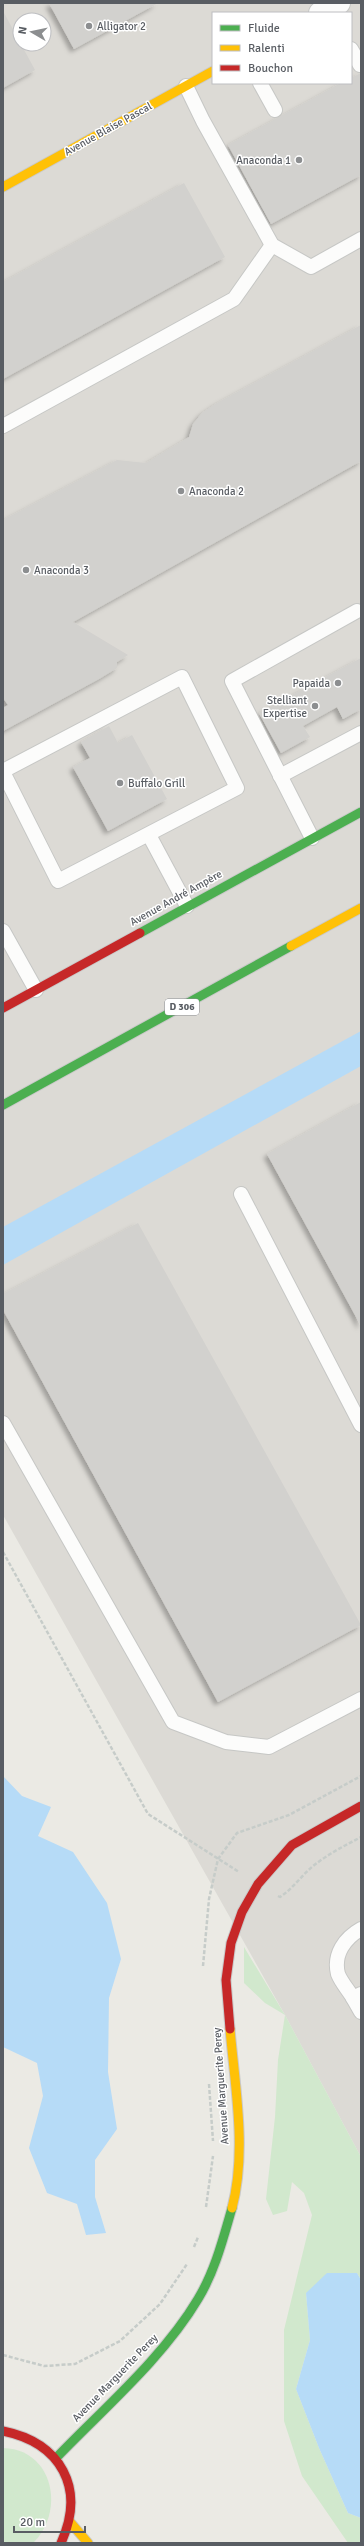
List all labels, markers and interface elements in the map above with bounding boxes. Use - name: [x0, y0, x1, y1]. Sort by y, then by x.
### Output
- north arrow: [12, 12, 52, 52]
- legend: [212, 12, 352, 84]
- place label: Alligator 2: [97, 20, 146, 33]
- marker: Alligator 2: [84, 21, 94, 31]
- text: Fluide: [248, 21, 280, 36]
- text: N: [16, 26, 30, 35]
- text: Ralenti: [248, 41, 285, 56]
- text: Bouchon: [248, 61, 293, 76]
- street label: Avenue Blaise Pascal: [62, 99, 154, 159]
- place label: Anaconda 1: [236, 154, 291, 167]
- marker: Anaconda 1: [294, 155, 304, 165]
- place label: Anaconda 2: [189, 485, 244, 498]
- marker: Anaconda 2: [176, 486, 186, 496]
- place label: Anaconda 3: [34, 564, 89, 577]
- marker: Anaconda 3: [21, 565, 31, 575]
- place label: Papaida: [293, 677, 330, 690]
- marker: Papaida: [333, 678, 343, 688]
- place label: Stelliant Expertise: [263, 694, 307, 720]
- marker: Stelliant Expertise: [310, 701, 320, 711]
- place label: Buffalo Grill: [128, 777, 185, 790]
- marker: Buffalo Grill: [115, 778, 125, 788]
- street label: Avenue André Ampère: [128, 867, 224, 929]
- road number: D 306: [165, 999, 199, 1015]
- street label: Avenue Marguerite Perey: [210, 2026, 232, 2145]
- street label: Avenue Marguerite Perey: [70, 2331, 161, 2425]
- scale bar: [14, 2508, 85, 2534]
- text: 20 m: [20, 2515, 45, 2530]

